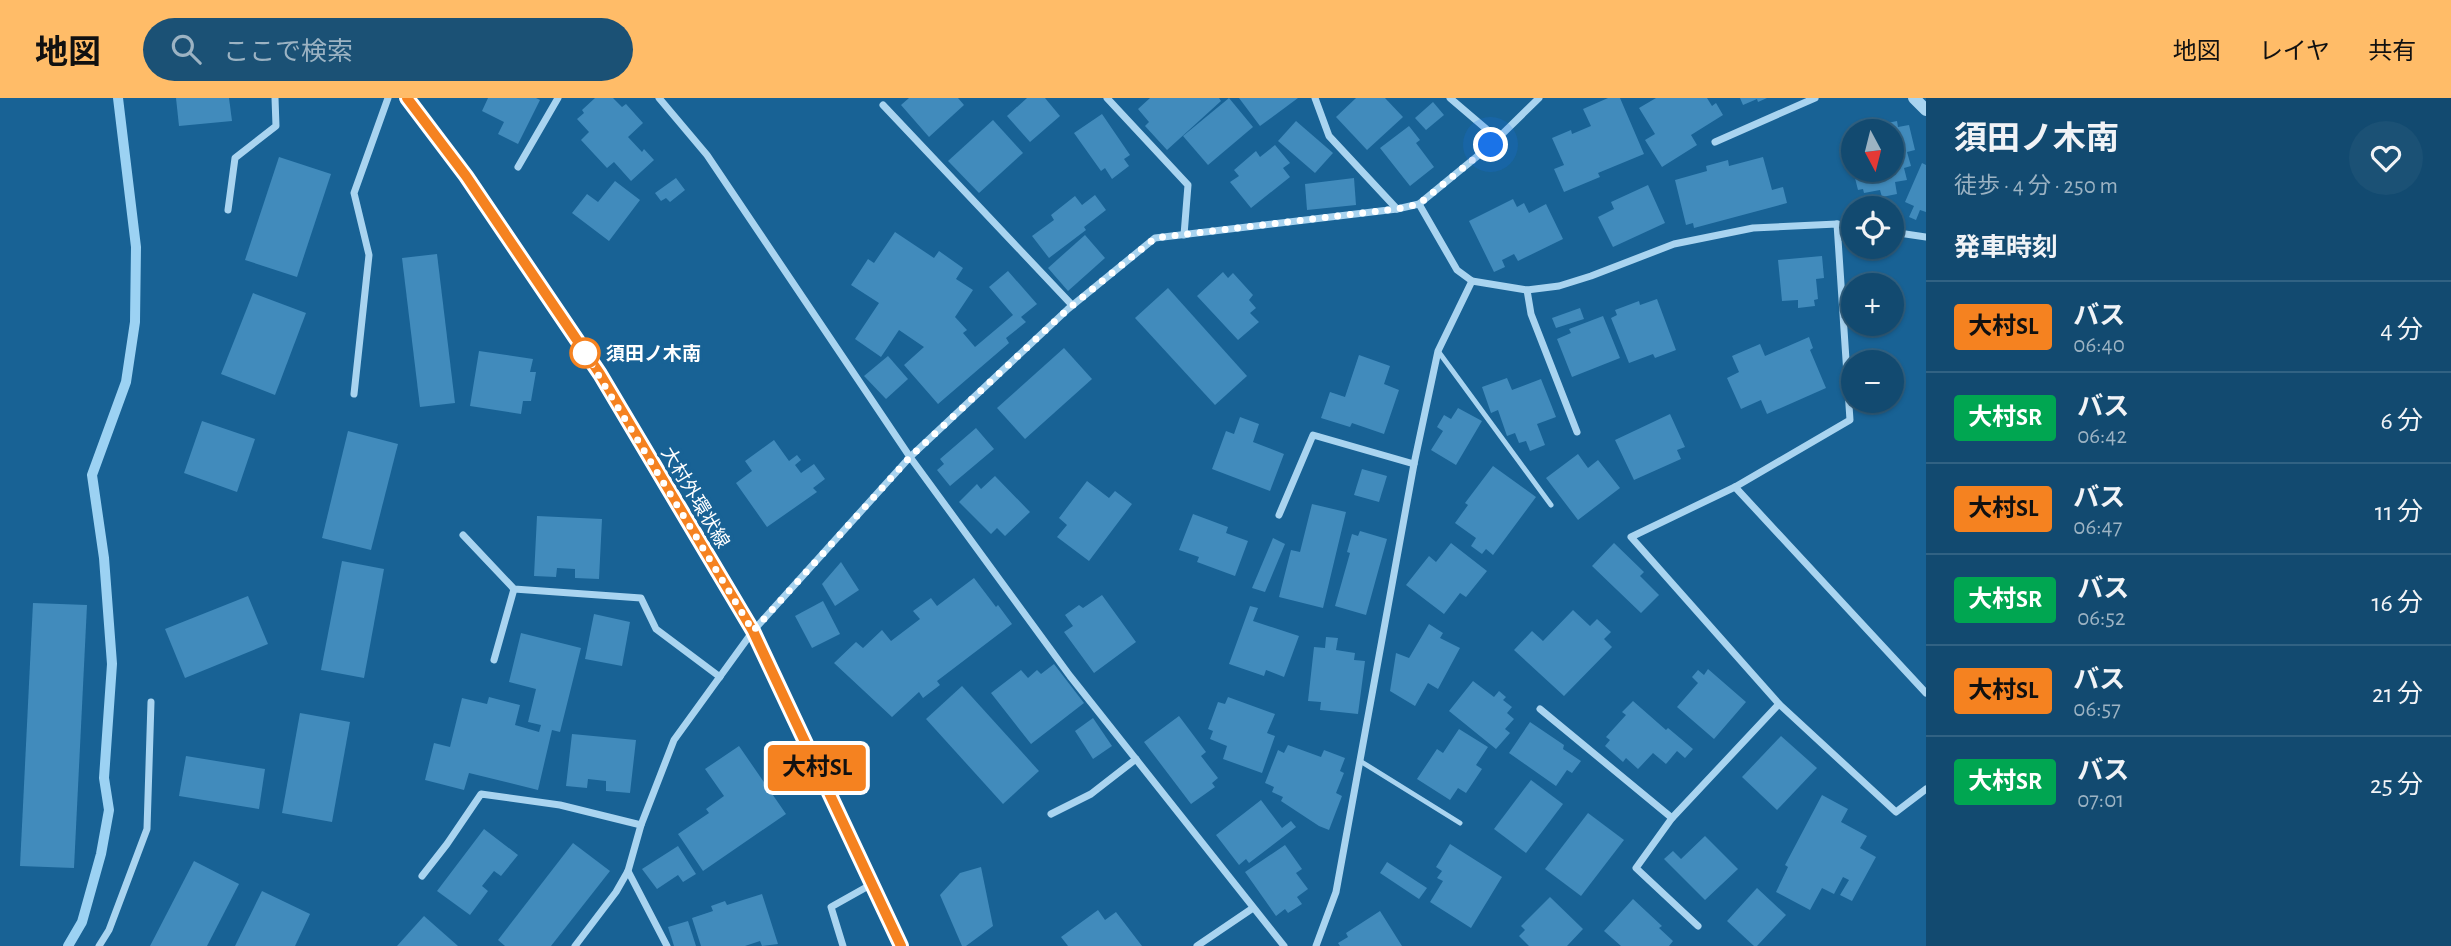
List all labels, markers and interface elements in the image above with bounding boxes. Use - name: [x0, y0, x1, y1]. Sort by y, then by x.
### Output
- search box: [143, 18, 633, 81]
- icon: search: [167, 30, 205, 68]
- text: 地図: [35, 37, 101, 70]
- text: ここで検索: [223, 39, 353, 65]
- text: 地図: [2173, 40, 2221, 64]
- text: レイヤ: [2259, 40, 2330, 64]
- text: 共有: [2368, 40, 2416, 64]
- north arrow: [1841, 119, 1904, 182]
- map controls: [1841, 119, 1904, 413]
- button: heart: [2349, 121, 2423, 195]
- text: 須田ノ木南: [1954, 123, 2119, 156]
- your location: [1473, 127, 1508, 162]
- text: 徒歩 · 4 分 · 250 m: [1954, 175, 2118, 198]
- button: locate: [1841, 196, 1904, 259]
- text: 発車時刻: [1954, 235, 2058, 261]
- button: +: [1841, 273, 1904, 336]
- text: バス: [2073, 303, 2125, 329]
- text: 大村SL: [1968, 315, 2038, 339]
- text: 4 分: [2380, 317, 2423, 343]
- text: 06:40: [2073, 334, 2125, 357]
- marker: 須田ノ木南: [570, 338, 600, 368]
- place label: 須田ノ木南: [606, 344, 701, 364]
- button: −: [1841, 350, 1904, 413]
- text: バス: [2077, 394, 2129, 420]
- text: 大村SR: [1968, 406, 2042, 430]
- text: 6 分: [2380, 408, 2423, 434]
- text: 06:42: [2077, 425, 2127, 448]
- street label: 大村外環状線: [657, 443, 733, 552]
- text: バス: [2073, 485, 2125, 511]
- text: 大村SL: [1968, 497, 2038, 521]
- text: 11 分: [2375, 499, 2423, 525]
- text: 06:47: [2073, 516, 2122, 539]
- text: バス: [2077, 576, 2129, 602]
- text: 大村SR: [1968, 588, 2042, 612]
- text: 16 分: [2372, 590, 2423, 616]
- text: 06:52: [2077, 607, 2125, 630]
- text: バス: [2073, 667, 2125, 693]
- text: 大村SL: [1968, 679, 2038, 703]
- text: 21 分: [2372, 681, 2423, 707]
- text: 06:57: [2073, 698, 2121, 721]
- line badge: 大村SL: [768, 745, 866, 791]
- text: 大村SL: [782, 756, 852, 780]
- text: バス: [2077, 758, 2129, 784]
- text: 大村SR: [1968, 770, 2042, 794]
- text: 25 分: [2370, 772, 2423, 798]
- text: 07:01: [2077, 789, 2124, 812]

